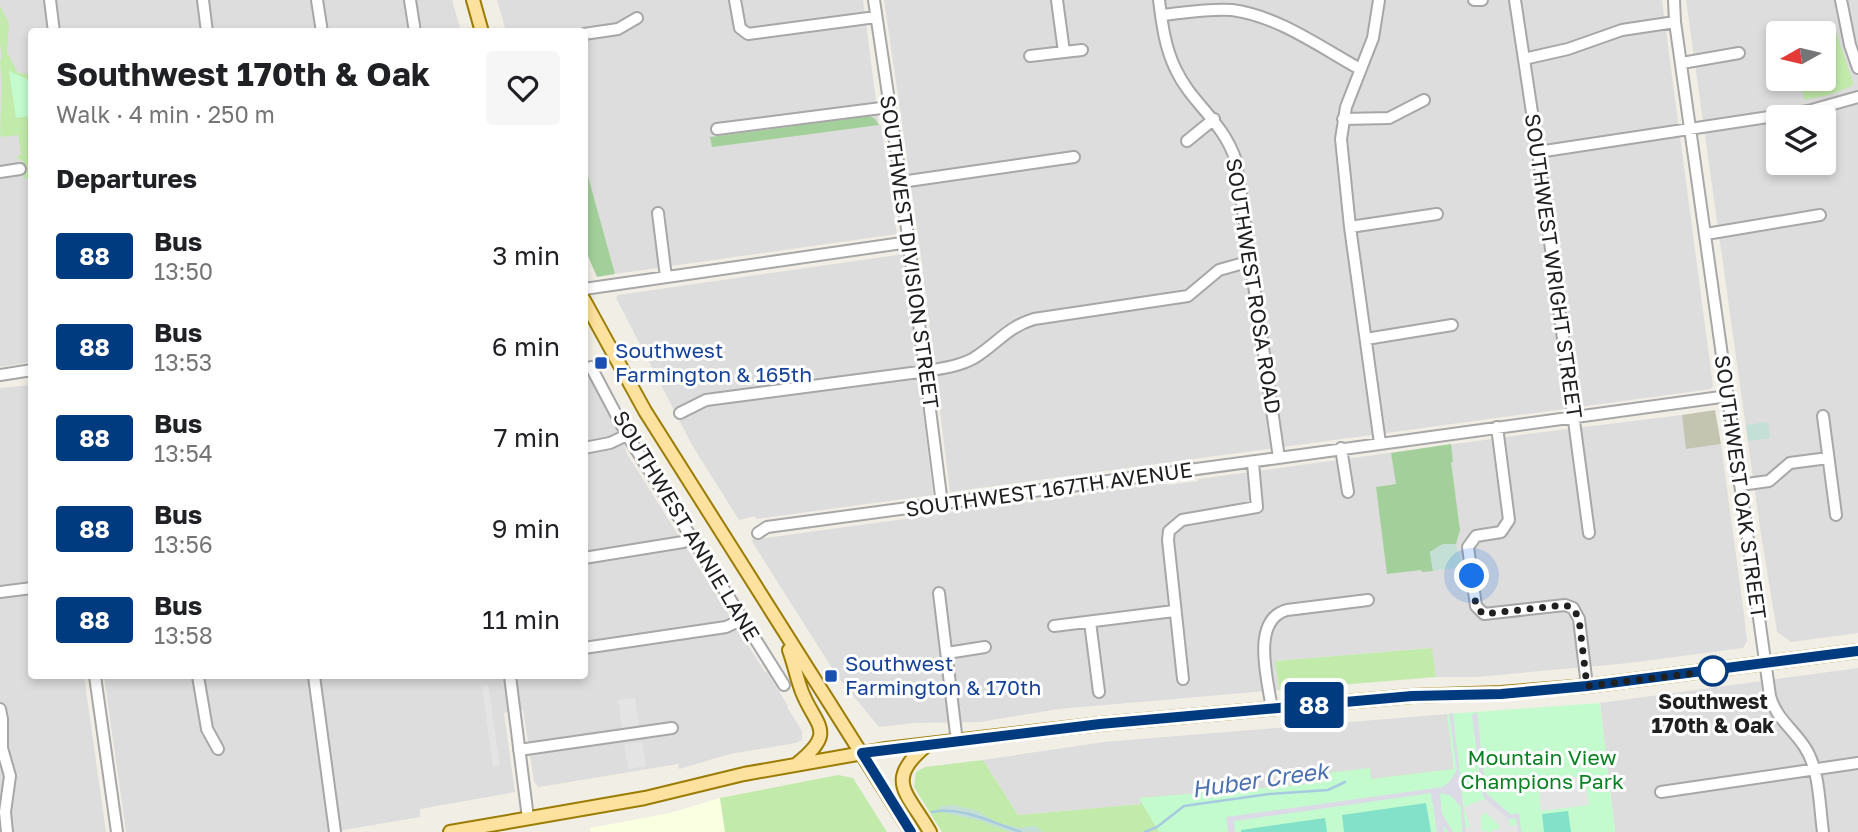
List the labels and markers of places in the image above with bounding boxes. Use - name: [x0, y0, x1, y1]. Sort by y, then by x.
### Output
- place label: Southwest Farmington & 165th: [615, 337, 812, 387]
- marker: Southwest Farmington & 165th: [593, 355, 609, 371]
- place label: Southwest Farmington & 170th: [845, 650, 1041, 700]
- marker: Southwest 170th & Oak: [1698, 656, 1728, 686]
- marker: Southwest Farmington & 170th: [823, 668, 839, 684]
- place label: Southwest 170th & Oak: [1652, 688, 1774, 738]

